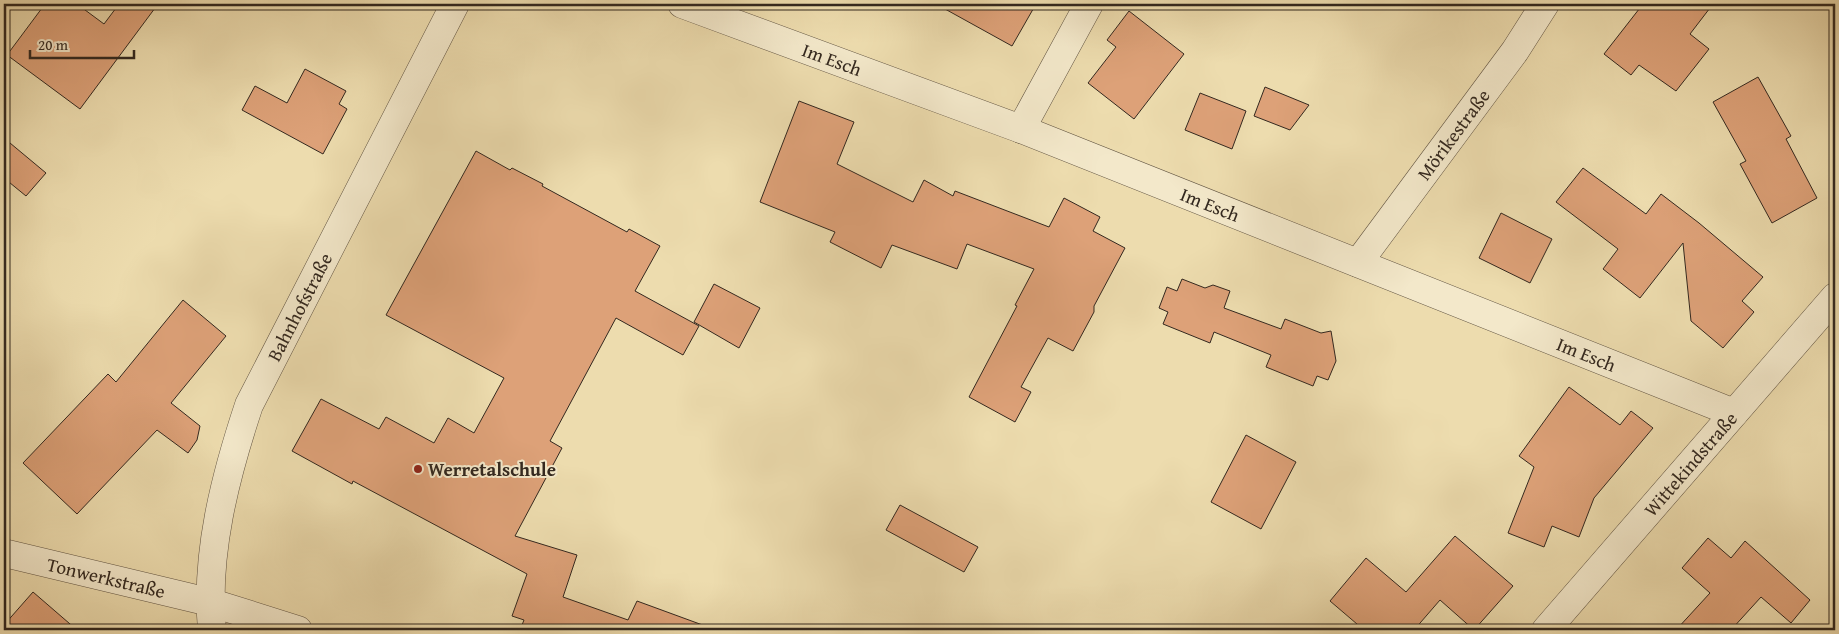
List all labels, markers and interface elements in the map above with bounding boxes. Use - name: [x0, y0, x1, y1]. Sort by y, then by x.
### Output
- scale bar: [30, 28, 134, 60]
- text: 20 m: [38, 34, 69, 55]
- street label: Im Esch: [798, 36, 866, 83]
- street label: Mörikestraße: [1410, 83, 1497, 186]
- street label: Im Esch: [1176, 180, 1244, 229]
- street label: Bahnhofstraße: [260, 248, 339, 366]
- street label: Im Esch: [1553, 330, 1621, 379]
- street label: Wittekindstraße: [1637, 405, 1744, 522]
- place label: Werretalschule: [428, 455, 556, 483]
- marker: Werretalschule: [412, 463, 424, 475]
- street label: Tonwerkstraße: [44, 550, 168, 605]

